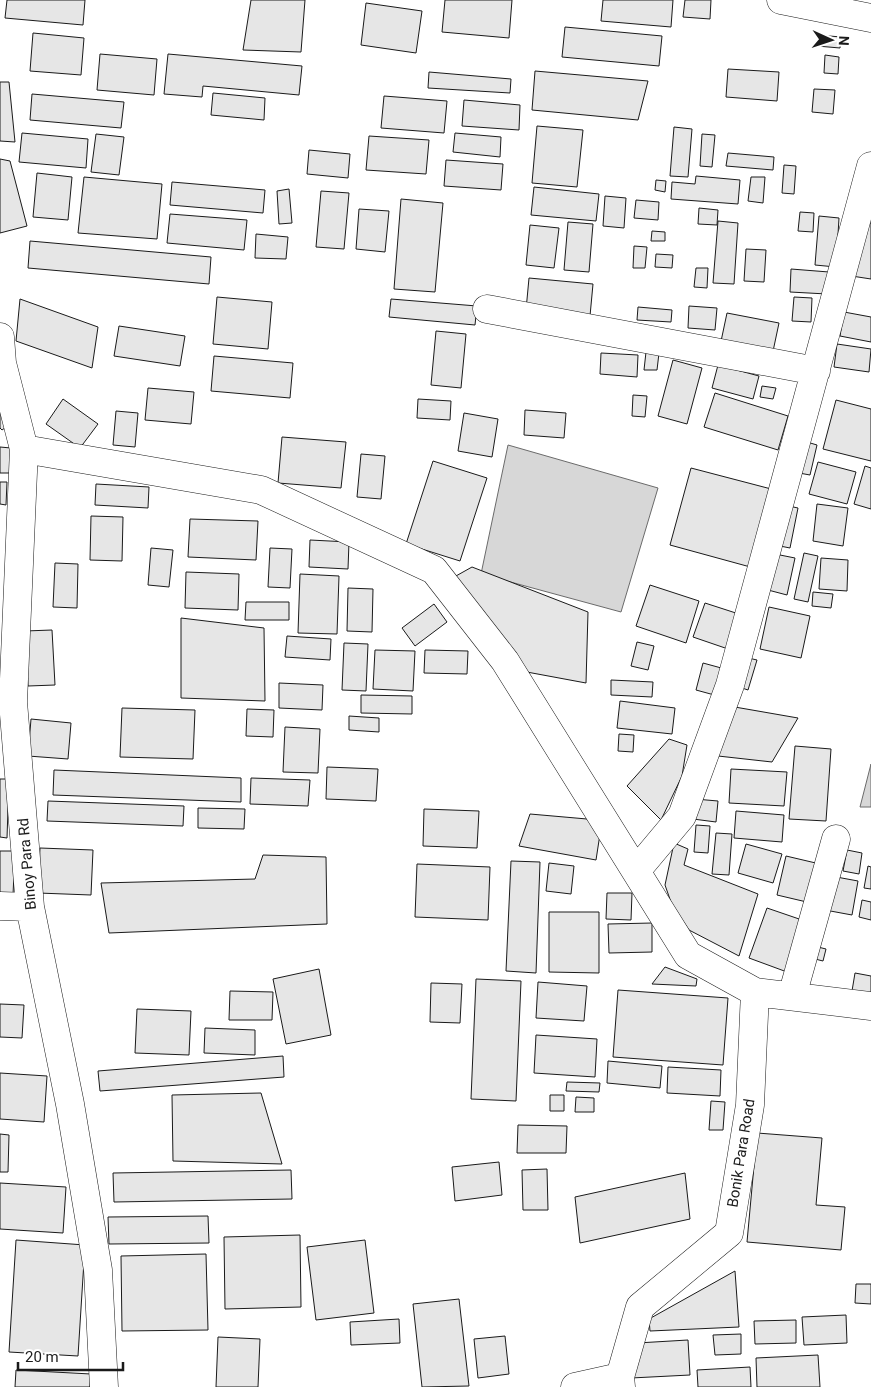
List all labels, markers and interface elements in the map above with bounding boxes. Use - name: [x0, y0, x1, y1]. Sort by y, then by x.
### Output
- north arrow: [806, 15, 856, 65]
- text: N: [836, 35, 852, 46]
- street label: Binoy Para Rd: [14, 817, 40, 911]
- street label: Bonik Para Road: [724, 1097, 758, 1209]
- scale bar: [18, 1340, 122, 1372]
- text: 20 m: [25, 1348, 59, 1366]

